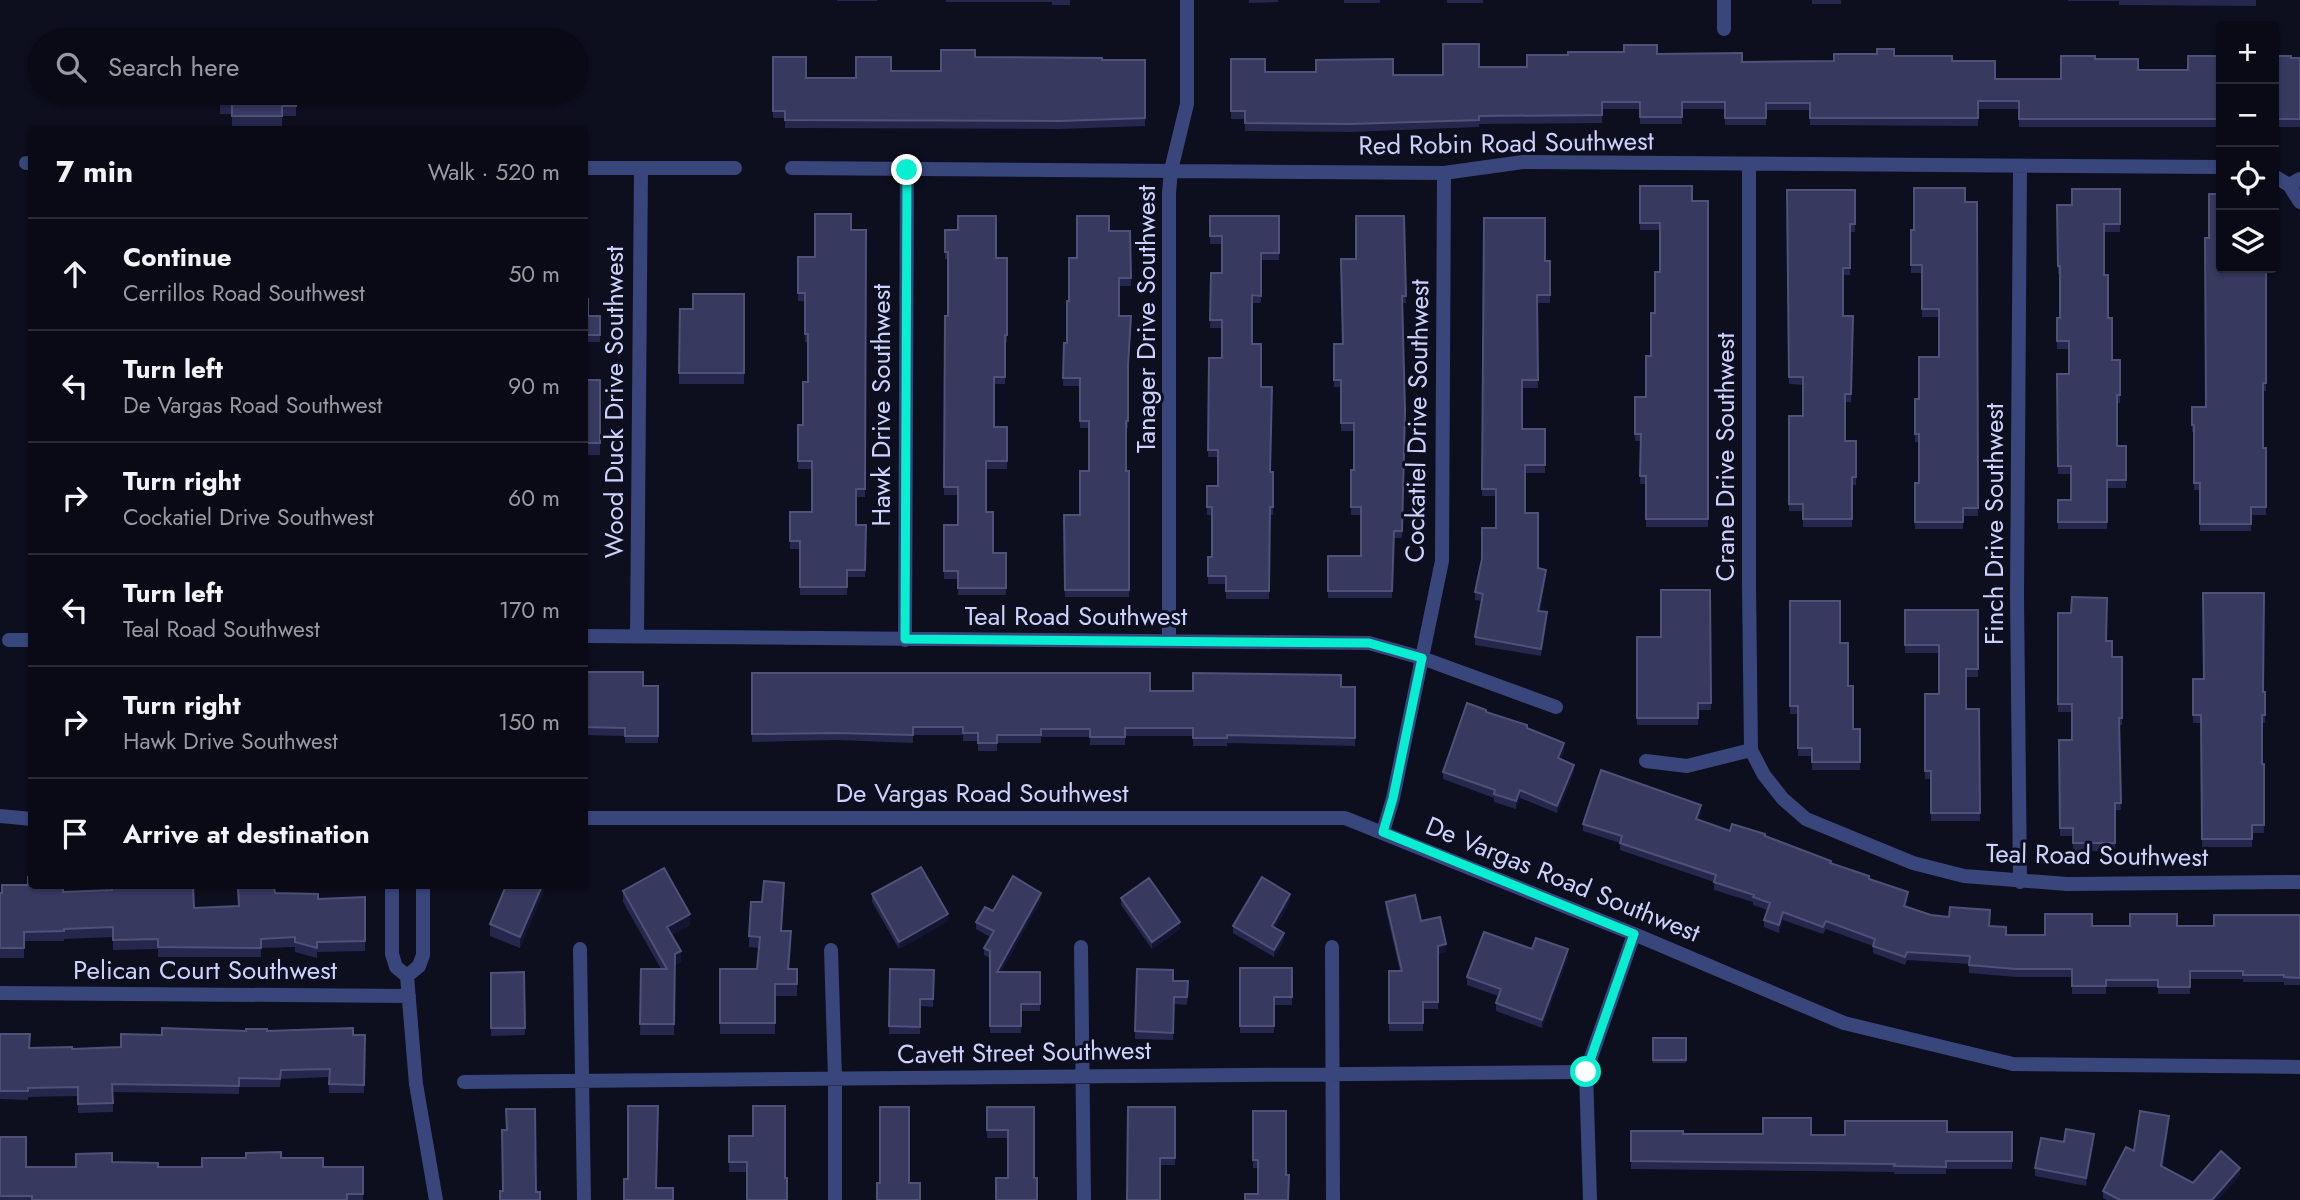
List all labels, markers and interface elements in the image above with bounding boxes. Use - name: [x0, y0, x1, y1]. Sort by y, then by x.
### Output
- map controls: [2216, 21, 2279, 273]
- button: +: [2216, 21, 2279, 84]
- search box: [28, 28, 588, 105]
- icon: search: [52, 48, 90, 86]
- text: Search here: [108, 48, 240, 86]
- button: −: [2216, 84, 2279, 147]
- street label: Red Robin Road Southwest: [1358, 121, 1655, 165]
- button: locate: [2216, 147, 2279, 210]
- text: 7 min: [56, 150, 133, 193]
- route end: [891, 154, 922, 185]
- text: Walk · 520 m: [428, 155, 560, 189]
- street label: Tanager Drive Southwest: [1127, 184, 1165, 453]
- button: layers: [2216, 210, 2279, 273]
- text: Continue: [123, 238, 232, 276]
- street label: Wood Duck Drive Southwest: [595, 245, 633, 558]
- icon: ahead: [56, 255, 94, 293]
- text: 50 m: [508, 257, 560, 291]
- text: Cerrillos Road Southwest: [123, 276, 365, 310]
- street label: Cockatiel Drive Southwest: [1396, 278, 1438, 563]
- street label: Hawk Drive Southwest: [862, 283, 900, 526]
- street label: Crane Drive Southwest: [1706, 332, 1744, 581]
- text: Turn left: [123, 350, 223, 388]
- icon: left: [56, 367, 94, 405]
- text: 90 m: [508, 369, 560, 403]
- text: De Vargas Road Southwest: [123, 388, 382, 422]
- street label: Finch Drive Southwest: [1975, 402, 2013, 645]
- text: Turn right: [123, 462, 241, 500]
- icon: right: [56, 479, 94, 517]
- text: 60 m: [508, 481, 560, 515]
- text: Cockatiel Drive Southwest: [123, 500, 374, 534]
- text: Turn left: [123, 574, 223, 612]
- icon: left: [56, 591, 94, 629]
- text: 170 m: [499, 593, 560, 627]
- street label: Teal Road Southwest: [965, 597, 1188, 635]
- text: Teal Road Southwest: [123, 612, 320, 646]
- text: Turn right: [123, 686, 241, 724]
- icon: right: [56, 703, 94, 741]
- text: 150 m: [498, 705, 560, 739]
- text: Hawk Drive Southwest: [123, 724, 338, 758]
- street label: De Vargas Road Southwest: [835, 774, 1129, 812]
- street label: De Vargas Road Southwest: [1420, 806, 1707, 952]
- icon: arrive: [56, 815, 94, 853]
- text: Arrive at destination: [123, 815, 370, 853]
- street label: Teal Road Southwest: [1986, 834, 2209, 876]
- street label: Pelican Court Southwest: [73, 951, 338, 989]
- street label: Cavett Street Southwest: [897, 1031, 1152, 1073]
- route start: [1570, 1056, 1601, 1087]

